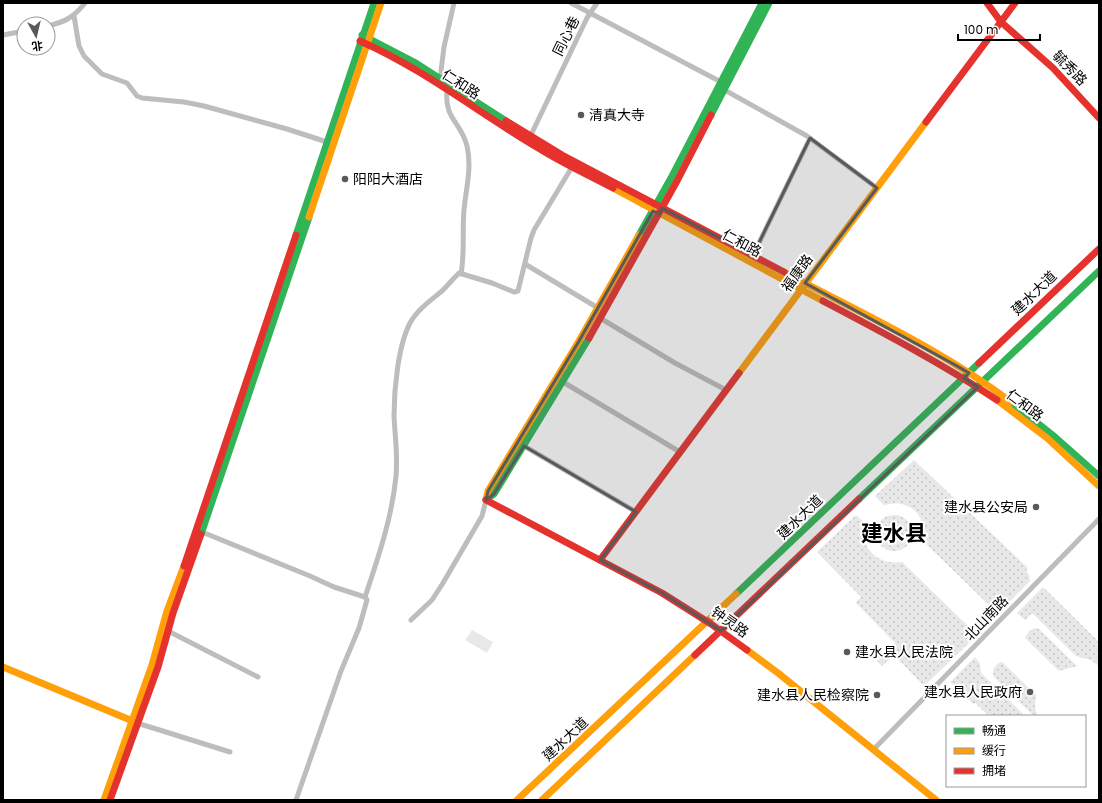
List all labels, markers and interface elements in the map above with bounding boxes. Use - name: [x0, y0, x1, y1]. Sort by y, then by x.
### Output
- street label: 同心巷: [548, 13, 584, 59]
- north arrow: [16, 16, 56, 56]
- scale bar: [958, 16, 1040, 42]
- text: 100 m: [964, 21, 998, 38]
- text: 北: [31, 37, 44, 55]
- street label: 毓秀路: [1048, 46, 1092, 90]
- street label: 仁和路: [438, 64, 484, 104]
- place label: 清真大寺: [589, 105, 645, 125]
- marker: 清真大寺: [576, 110, 586, 120]
- place label: 阳阳大酒店: [353, 169, 423, 189]
- marker: 阳阳大酒店: [340, 174, 350, 184]
- street label: 仁和路: [719, 224, 765, 262]
- street label: 福康路: [777, 250, 817, 296]
- street label: 建水大道: [1007, 266, 1061, 320]
- street label: 仁和路: [1002, 384, 1048, 426]
- street label: 建水大道: [773, 490, 827, 544]
- place label: 建水县公安局: [944, 497, 1028, 517]
- marker: 建水县公安局: [1031, 502, 1041, 512]
- district label: 建水县: [861, 518, 927, 549]
- street label: 北山南路: [959, 591, 1013, 645]
- street label: 钟灵路: [707, 602, 753, 642]
- place label: 建水县人民法院: [855, 642, 953, 662]
- marker: 建水县人民法院: [842, 647, 852, 657]
- place label: 建水县人民政府: [924, 682, 1022, 702]
- place label: 建水县人民检察院: [757, 685, 869, 705]
- marker: 建水县人民政府: [1025, 687, 1035, 697]
- marker: 建水县人民检察院: [872, 690, 882, 700]
- street label: 建水大道: [538, 713, 592, 765]
- legend: [946, 715, 1086, 787]
- text: 畅通: [982, 722, 1006, 739]
- text: 缓行: [982, 742, 1006, 759]
- text: 拥堵: [982, 762, 1006, 779]

